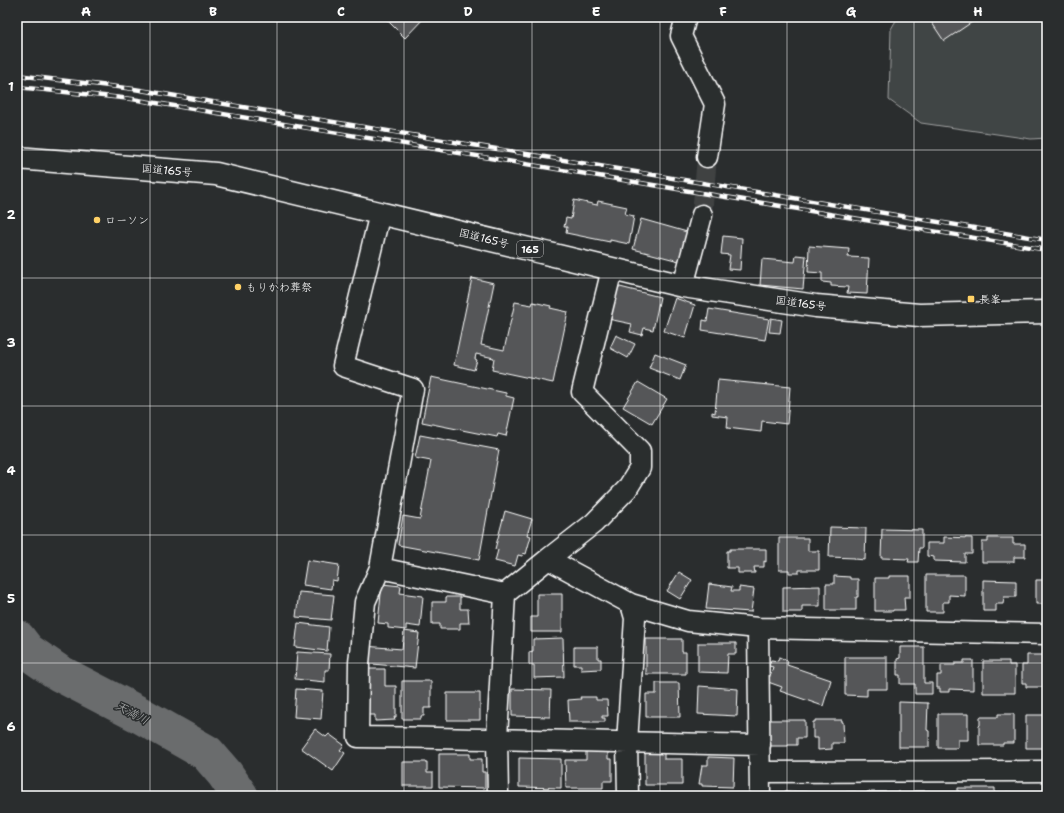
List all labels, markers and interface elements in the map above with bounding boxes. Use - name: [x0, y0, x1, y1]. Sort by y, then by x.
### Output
- text: A: [81, 3, 91, 20]
- text: B: [209, 3, 217, 20]
- text: C: [337, 3, 345, 20]
- text: D: [463, 3, 473, 20]
- text: E: [592, 3, 601, 20]
- text: F: [719, 3, 727, 20]
- text: G: [846, 3, 857, 20]
- text: H: [973, 3, 983, 20]
- text: 1: [8, 78, 14, 95]
- street label: 国道165号: [141, 161, 193, 180]
- text: 2: [6, 206, 16, 223]
- place label: ローソン: [105, 213, 149, 228]
- marker: ローソン: [92, 215, 102, 225]
- street label: 国道165号: [457, 225, 511, 252]
- road number: 165: [517, 241, 543, 257]
- place label: もりかわ葬祭: [246, 280, 312, 295]
- marker: もりかわ葬祭: [233, 282, 243, 292]
- place label: 長峯: [979, 292, 1001, 307]
- street label: 国道165号: [775, 293, 827, 314]
- marker: 長峯: [966, 294, 976, 304]
- text: 3: [6, 334, 16, 351]
- text: 4: [6, 462, 16, 479]
- text: 5: [7, 590, 15, 607]
- water label: 天満川: [112, 697, 152, 729]
- text: 6: [6, 718, 16, 735]

